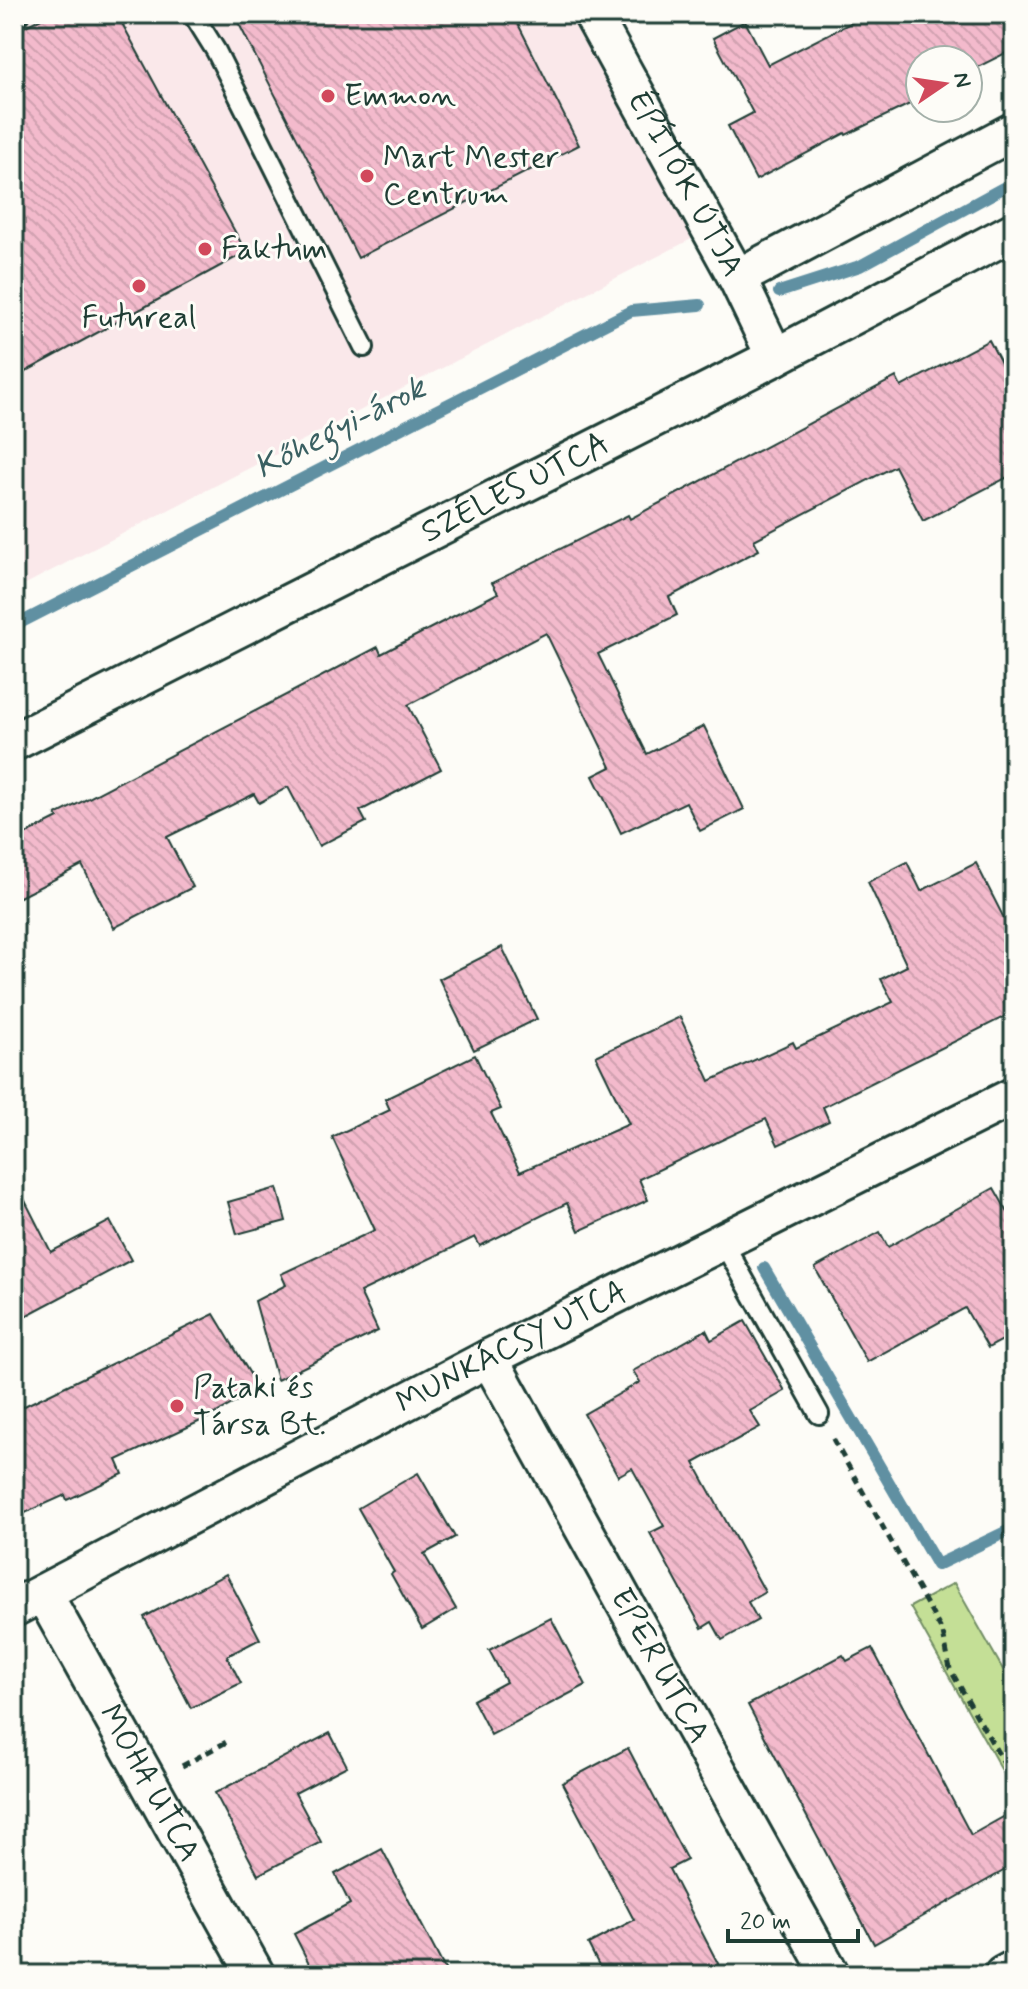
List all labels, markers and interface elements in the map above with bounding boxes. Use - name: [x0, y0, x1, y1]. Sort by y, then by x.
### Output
- north arrow: [904, 44, 984, 124]
- text: N: [946, 70, 977, 90]
- place label: Emmon: [344, 75, 456, 117]
- street label: ÉPÍTŐK ÚTJA: [617, 84, 753, 284]
- marker: Emmon: [319, 87, 337, 105]
- place label: Mart Mester Centrum: [383, 137, 560, 216]
- marker: Mart Mester Centrum: [358, 167, 376, 185]
- place label: Faktum: [221, 228, 328, 270]
- marker: Faktum: [196, 240, 214, 258]
- marker: Futureal: [130, 277, 148, 295]
- place label: Futureal: [82, 297, 196, 339]
- water label: Kőhegyi-árok: [247, 365, 436, 493]
- street label: SZÉLES UTCA: [414, 423, 617, 553]
- street label: MUNKÁCSY UTCA: [389, 1271, 635, 1424]
- place label: Pataki és Társa Bt.: [193, 1367, 326, 1446]
- marker: Pataki és Társa Bt.: [168, 1397, 186, 1415]
- street label: EPER UTCA: [600, 1581, 720, 1751]
- street label: MOHA UTCA: [88, 1697, 210, 1870]
- scale bar: [728, 1893, 858, 1943]
- text: 20 m: [740, 1907, 791, 1938]

